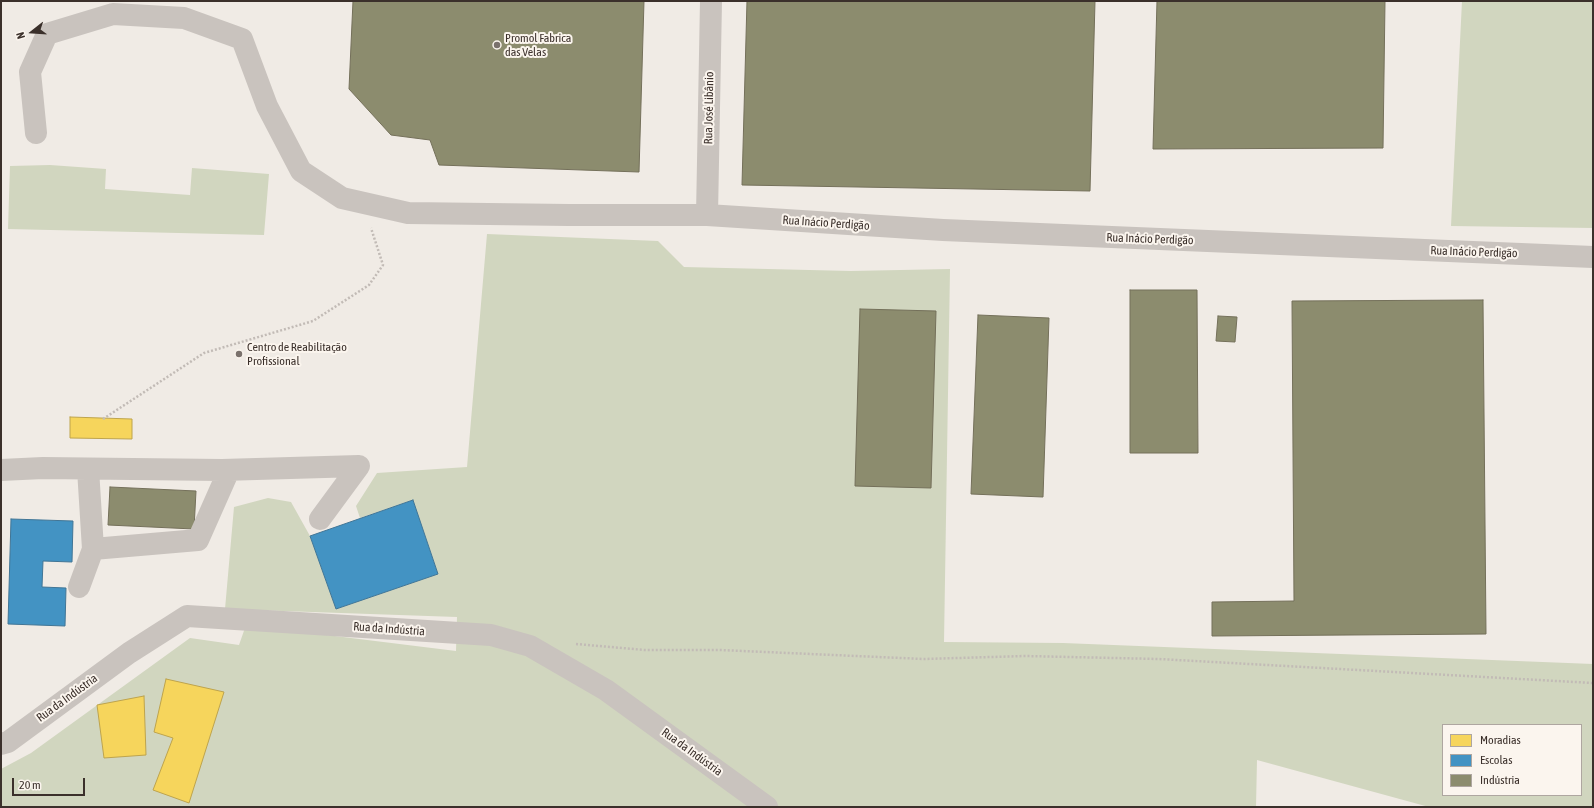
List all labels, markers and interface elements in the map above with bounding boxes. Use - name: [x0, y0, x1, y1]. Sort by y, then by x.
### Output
- north arrow: [12, 12, 52, 52]
- text: N: [14, 31, 27, 40]
- place label: Promol Fabrica das Velas: [505, 31, 571, 59]
- marker: Promol Fabrica das Velas: [492, 40, 502, 50]
- street label: Rua José Libânio: [701, 72, 717, 144]
- street label: Rua Inácio Perdigão: [782, 213, 870, 233]
- street label: Rua Inácio Perdigão: [1106, 230, 1194, 248]
- street label: Rua Inácio Perdigão: [1430, 243, 1518, 261]
- place label: Centro de Reabilitação Profissional: [247, 340, 347, 368]
- marker: Centro de Reabilitação Profissional: [234, 349, 244, 359]
- street label: Rua da Indústria: [353, 619, 425, 639]
- street label: Rua da Indústria: [34, 671, 100, 725]
- legend: [1442, 724, 1582, 796]
- street label: Rua da Indústria: [659, 725, 725, 779]
- text: Moradias: [1480, 733, 1521, 747]
- text: Escolas: [1480, 753, 1512, 767]
- scale bar: [14, 770, 87, 796]
- text: Indústria: [1480, 773, 1520, 787]
- text: 20 m: [19, 778, 41, 792]

